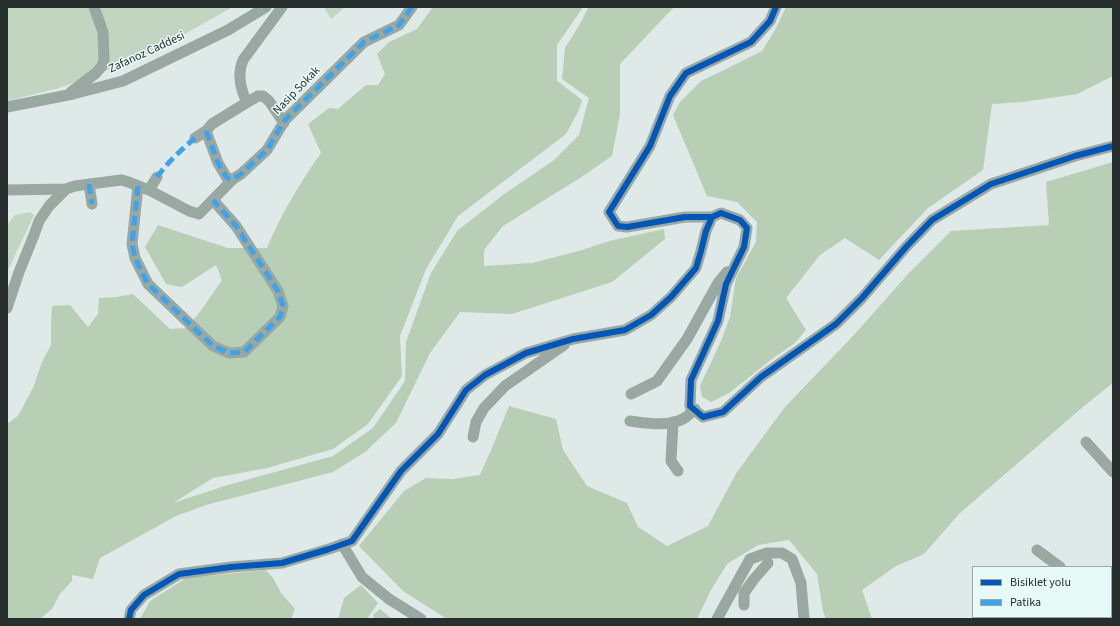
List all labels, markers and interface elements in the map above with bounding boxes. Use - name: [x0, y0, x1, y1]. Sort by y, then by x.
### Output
- street label: Zafanoz Caddesi: [107, 29, 187, 77]
- street label: Nasip Sokak: [270, 64, 324, 118]
- legend: [972, 566, 1112, 618]
- text: Bisiklet yolu: [1010, 574, 1071, 591]
- text: Patika: [1010, 594, 1041, 611]

